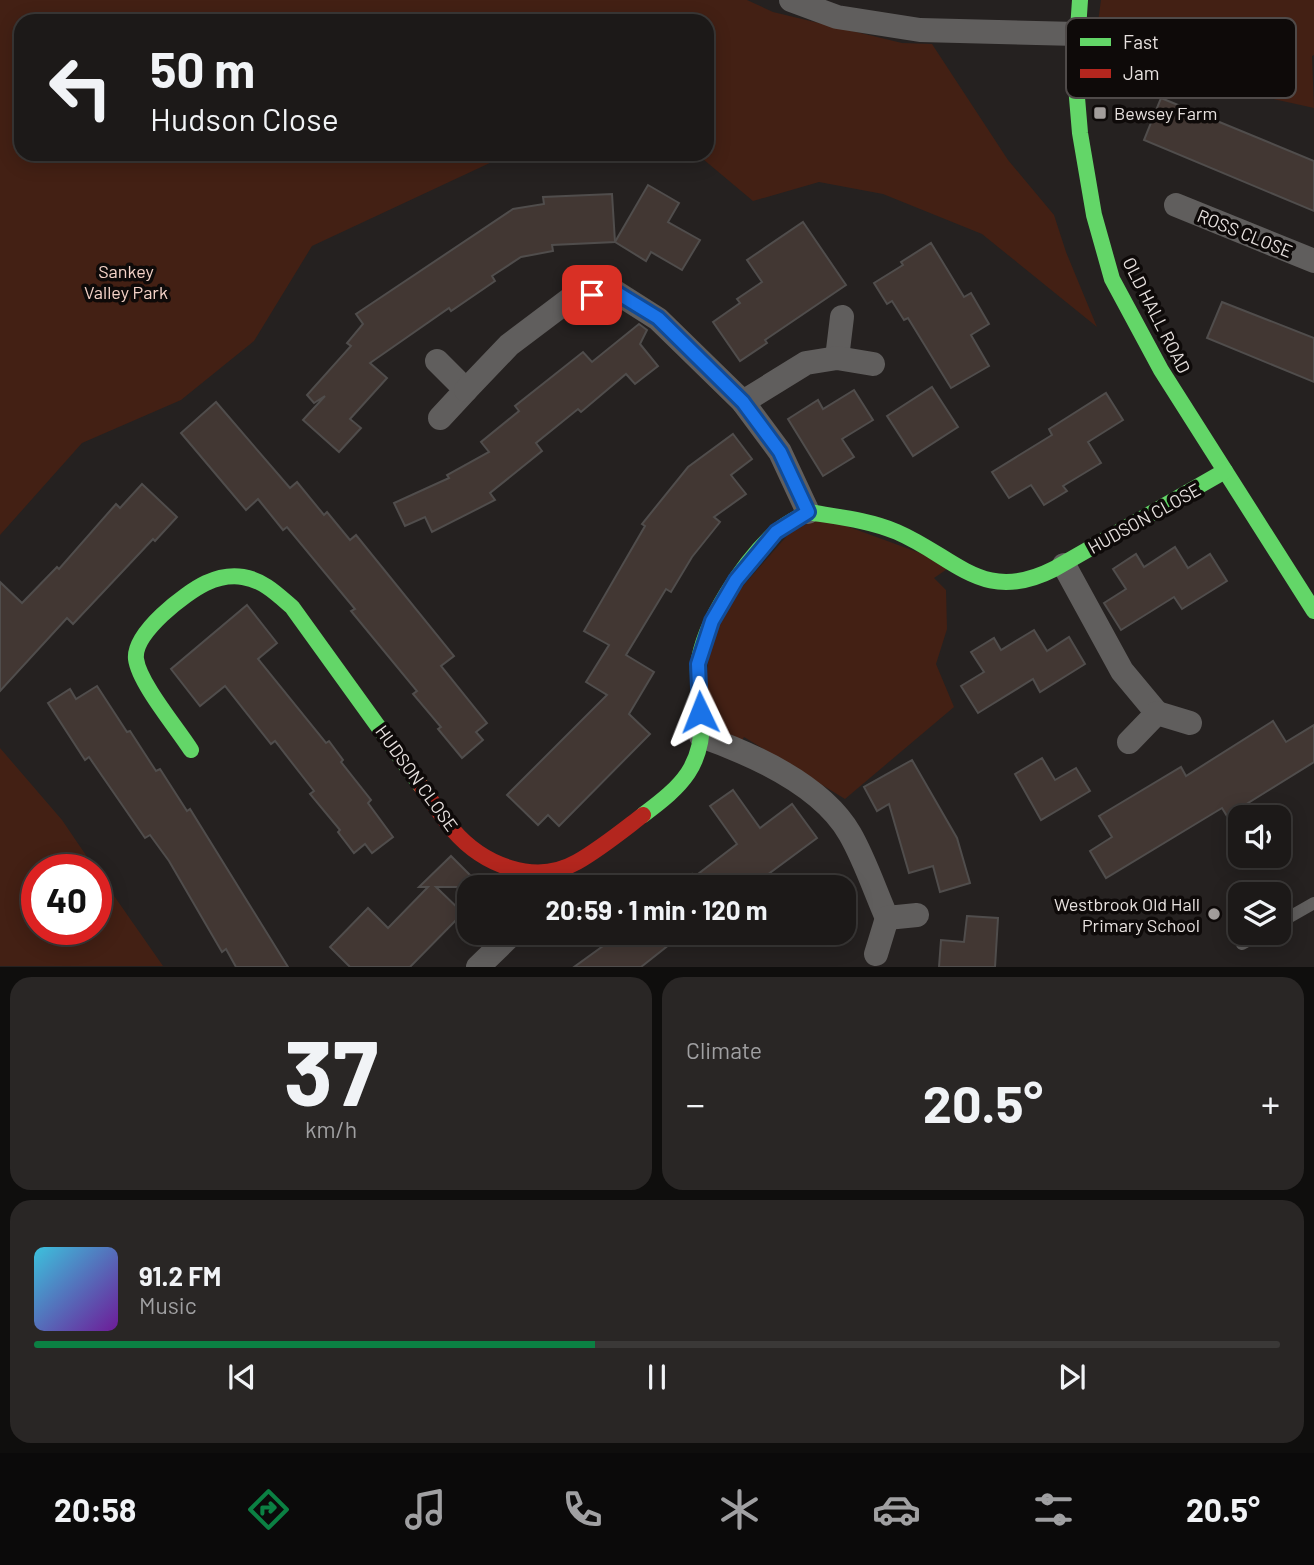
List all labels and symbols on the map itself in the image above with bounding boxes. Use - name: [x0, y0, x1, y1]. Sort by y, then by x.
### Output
- legend: [1066, 18, 1296, 98]
- text: Fast: [1123, 30, 1159, 53]
- text: Jam: [1123, 61, 1159, 84]
- place label: Bewsey Farm: [1114, 102, 1217, 124]
- marker: Bewsey Farm: [1092, 105, 1108, 121]
- street label: ROSS CLOSE: [1194, 204, 1296, 262]
- street label: OLD HALL ROAD: [1118, 253, 1196, 377]
- park label: Sankey Valley Park: [84, 260, 168, 303]
- pin: [562, 265, 622, 325]
- street label: HUDSON CLOSE: [1084, 478, 1204, 558]
- position arrow: [663, 675, 737, 749]
- street label: HUDSON CLOSE: [371, 721, 463, 835]
- speed limit sign: 40: [21, 854, 112, 945]
- place label: Westbrook Old Hall Primary School: [1054, 893, 1200, 936]
- marker: Westbrook Old Hall Primary School: [1206, 906, 1222, 922]

